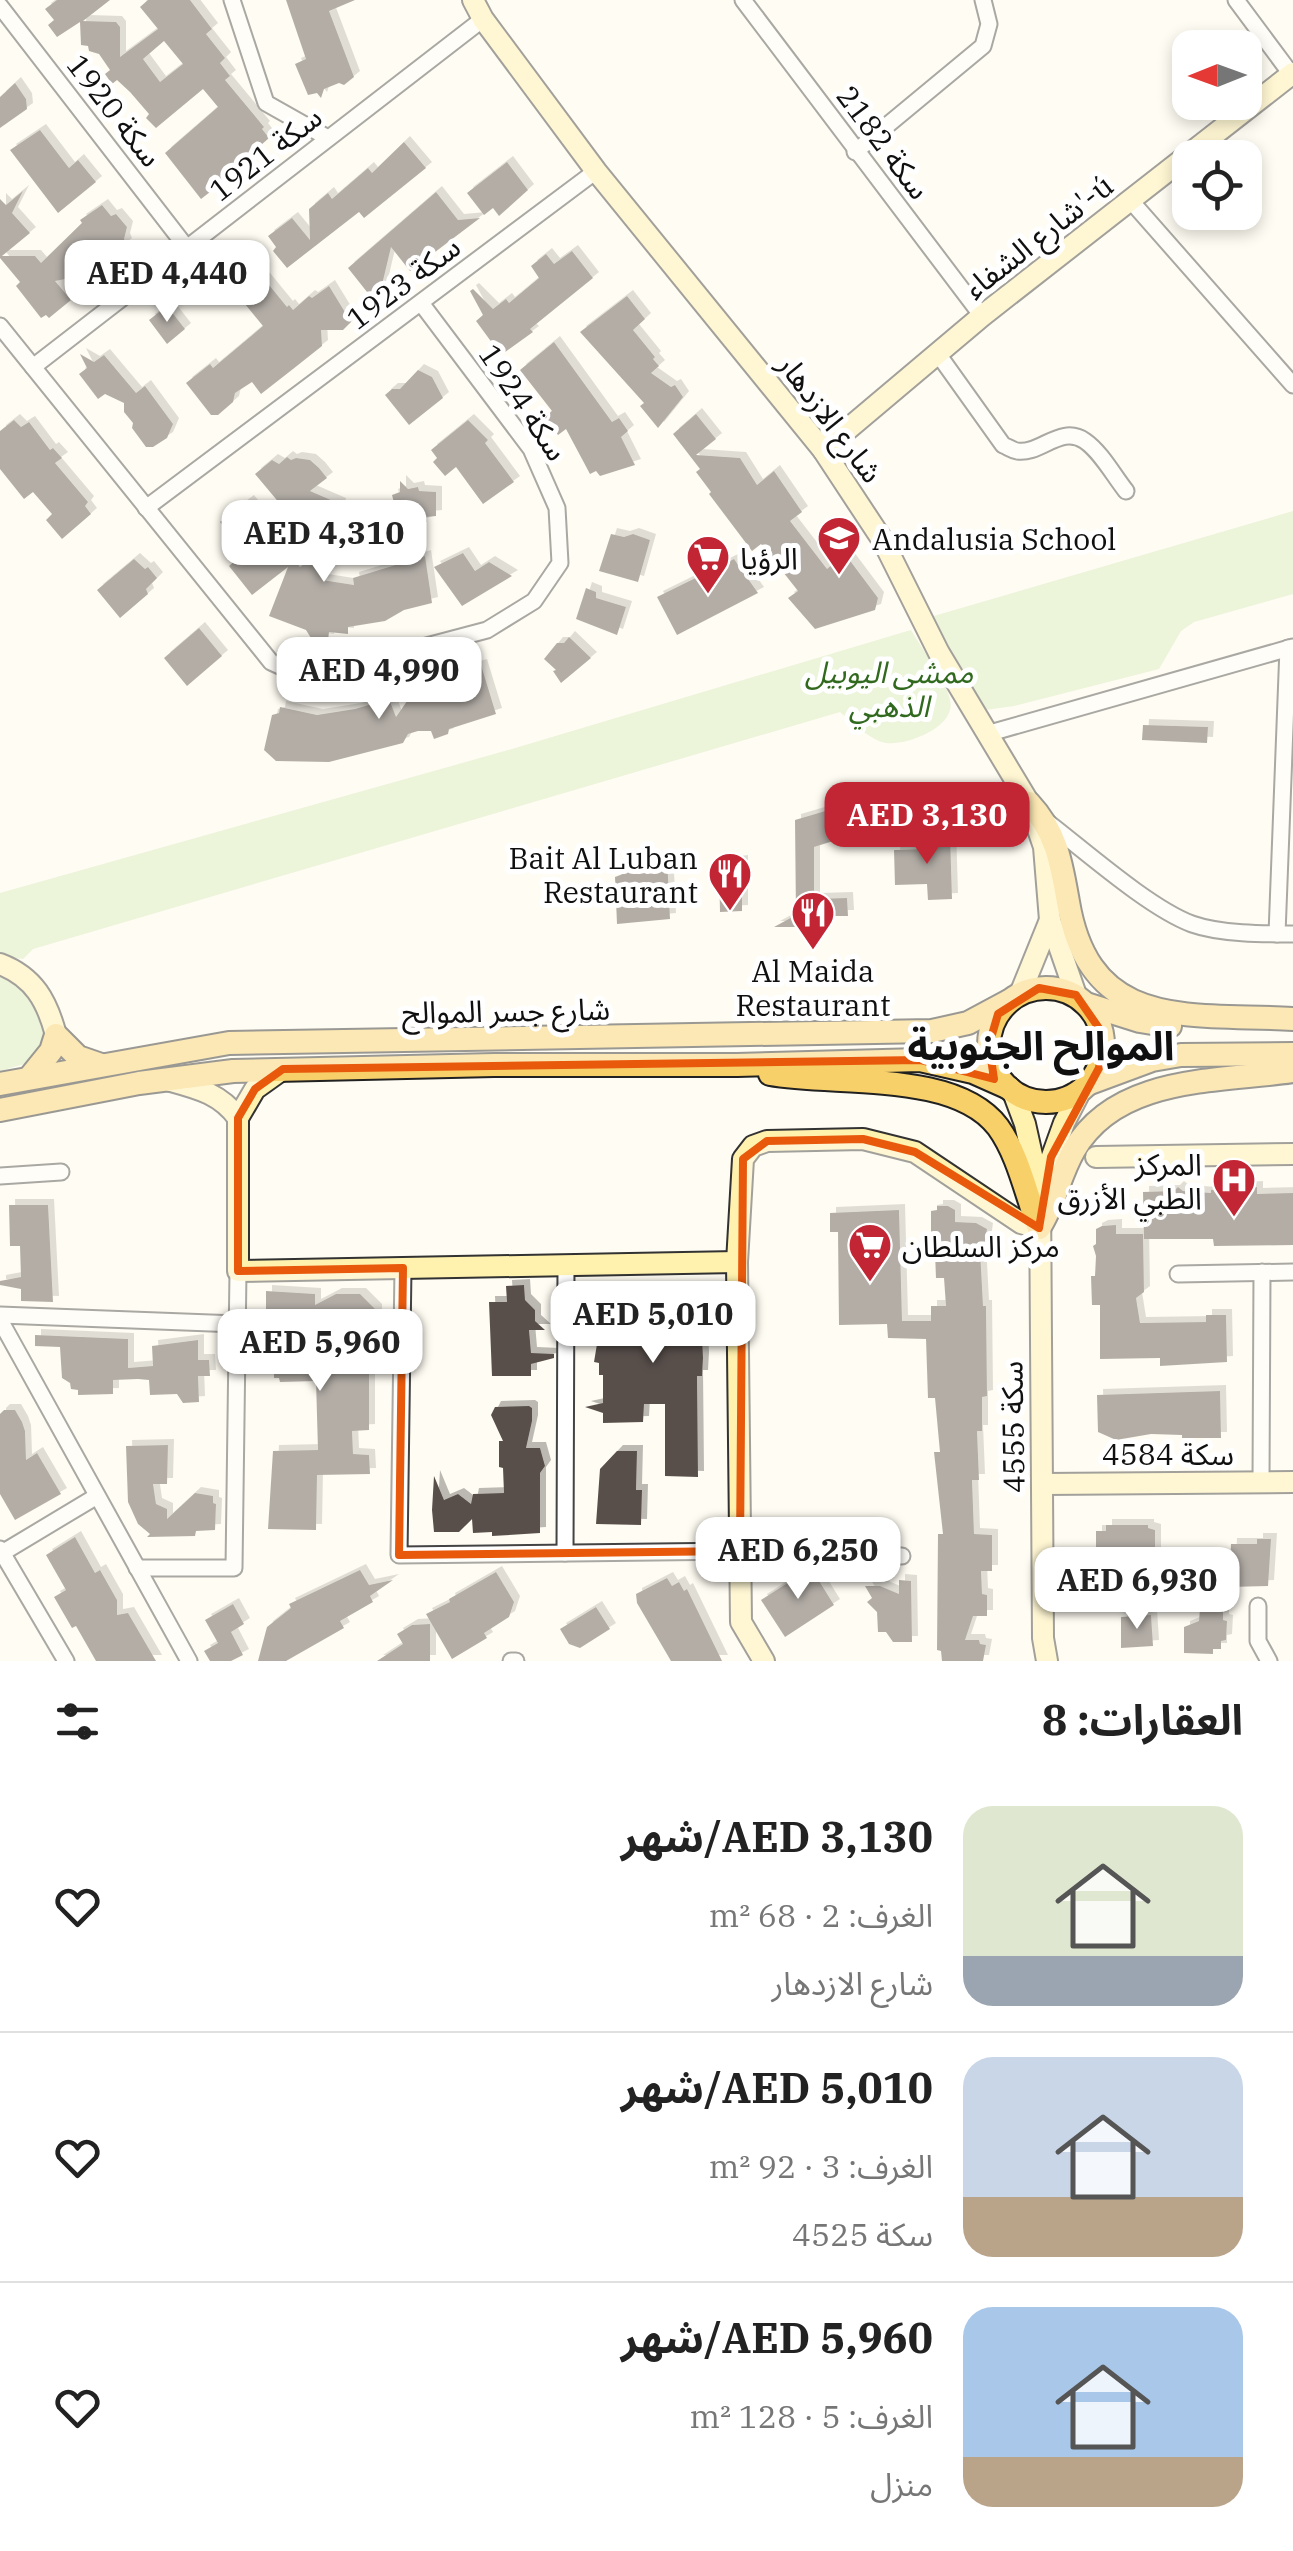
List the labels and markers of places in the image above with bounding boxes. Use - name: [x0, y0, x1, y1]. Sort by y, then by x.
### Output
- pin: AED 4,440: [53, 240, 281, 325]
- pin: AED 4,310: [210, 500, 438, 585]
- school or university icon: Andalusia School: [816, 515, 862, 576]
- place label: Andalusia School: [872, 519, 1116, 558]
- supermarket icon: الرؤيا: [685, 534, 731, 595]
- place label: الرؤيا: [740, 538, 798, 577]
- pin: AED 4,990: [265, 637, 493, 722]
- pin: AED 3,130: [813, 782, 1041, 867]
- place label: Bait Al Luban Restaurant: [508, 838, 698, 911]
- restaurant icon: Bait Al Luban Restaurant: [707, 851, 753, 912]
- restaurant icon: Al Maida Restaurant: [790, 890, 836, 951]
- place label: Al Maida Restaurant: [735, 951, 891, 1024]
- place label: المركز الطبي الأزرق: [1057, 1144, 1202, 1221]
- hospital icon: المركز الطبي الأزرق: [1211, 1157, 1257, 1218]
- supermarket icon: مركز السلطان: [847, 1222, 893, 1283]
- place label: مركز السلطان: [902, 1226, 1060, 1265]
- pin: AED 5,010: [539, 1281, 767, 1366]
- pin: AED 5,960: [206, 1309, 434, 1394]
- pin: AED 6,250: [684, 1517, 912, 1602]
- pin: AED 6,930: [1023, 1547, 1251, 1632]

